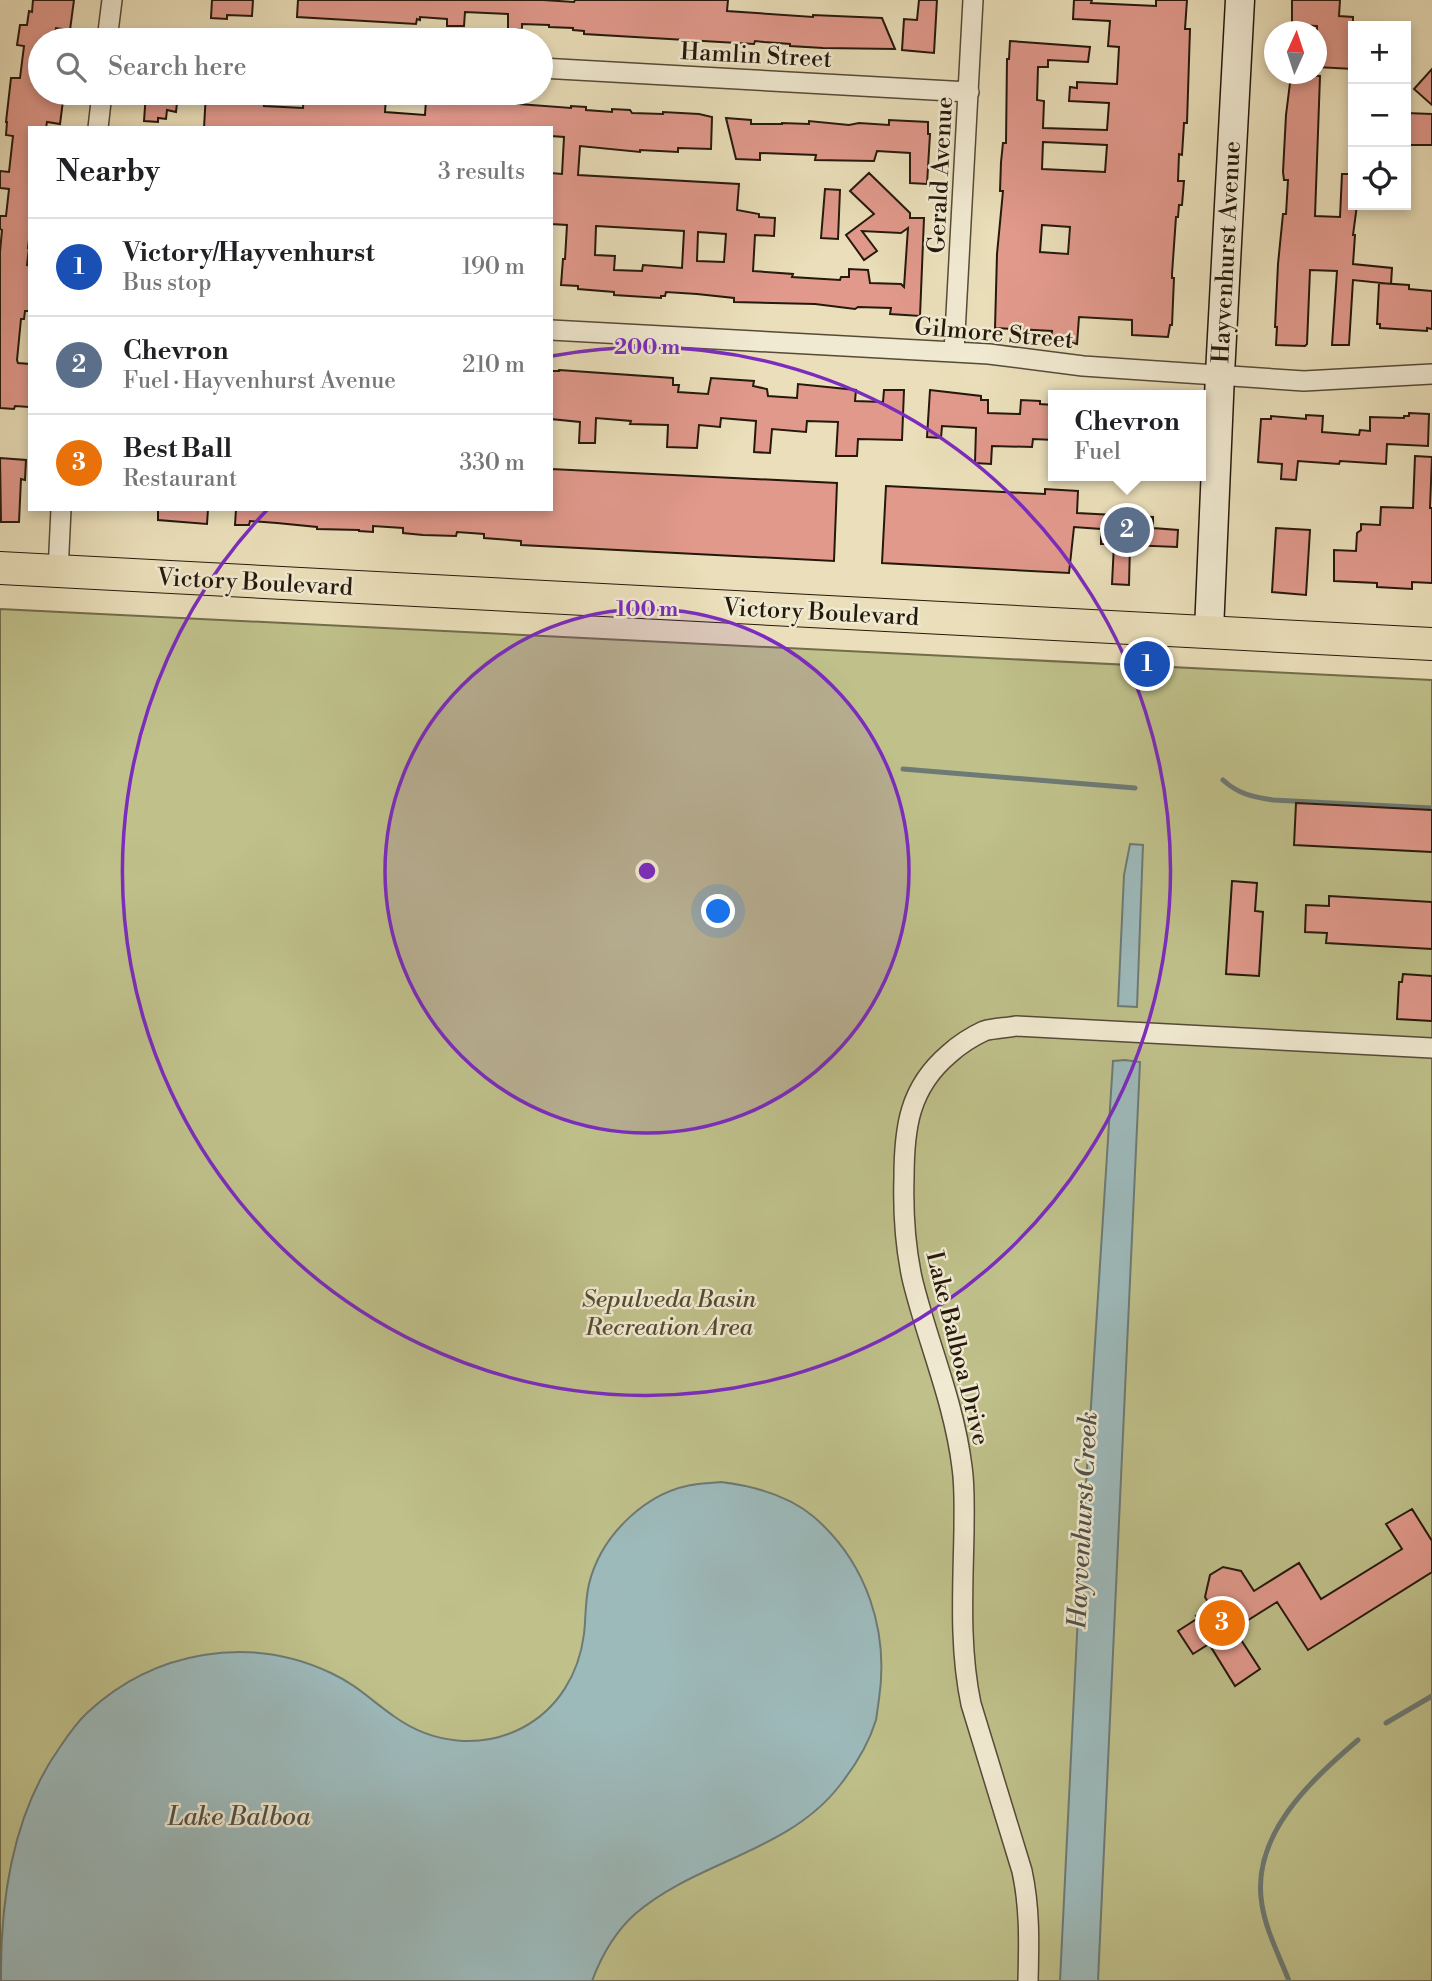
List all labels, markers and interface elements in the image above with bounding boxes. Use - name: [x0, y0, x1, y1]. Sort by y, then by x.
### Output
- north arrow: [1264, 21, 1327, 84]
- map controls: [1348, 21, 1411, 210]
- button: +: [1348, 21, 1411, 84]
- search box: [28, 28, 553, 105]
- street label: Hamlin Street: [679, 37, 833, 75]
- icon: search: [52, 48, 90, 86]
- text: Search here: [108, 51, 247, 83]
- button: −: [1348, 84, 1411, 147]
- street label: Gerald Avenue: [922, 96, 960, 254]
- street label: Hayvenhurst Avenue: [1206, 140, 1248, 364]
- button: locate: [1348, 147, 1411, 210]
- text: Nearby: [56, 153, 160, 191]
- text: 3 results: [438, 158, 525, 186]
- text: Victory/Hayvenhurst: [123, 237, 375, 269]
- text: 1: [73, 253, 85, 281]
- text: 190 m: [462, 253, 525, 281]
- text: Bus stop: [123, 269, 211, 297]
- street label: Gilmore Street: [913, 312, 1075, 356]
- text: Chevron: [123, 335, 229, 367]
- text: 200 m: [614, 335, 680, 361]
- text: 2: [72, 351, 86, 379]
- text: 210 m: [462, 351, 525, 379]
- text: Fuel · Hayvenhurst Avenue: [123, 367, 396, 395]
- popup: [1048, 390, 1206, 481]
- text: Chevron: [1074, 406, 1180, 438]
- text: Best Ball: [123, 433, 232, 465]
- text: Fuel: [1074, 438, 1121, 466]
- text: 3: [72, 449, 86, 477]
- text: 330 m: [459, 449, 525, 477]
- text: Restaurant: [123, 465, 237, 493]
- pin: 2: [1104, 504, 1150, 556]
- street label: Victory Boulevard: [155, 563, 354, 603]
- street label: Victory Boulevard: [721, 593, 920, 633]
- text: 100 m: [616, 597, 678, 623]
- pin: 1: [1124, 638, 1170, 690]
- centre of rings: [635, 859, 659, 883]
- your location: [701, 894, 735, 928]
- street label: Lake Balboa Drive: [918, 1248, 996, 1448]
- park label: Sepulveda Basin Recreation Area: [582, 1285, 757, 1343]
- water label: Hayvenhurst Creek: [1061, 1411, 1105, 1631]
- pin: 3: [1199, 1597, 1245, 1649]
- water label: Lake Balboa: [167, 1801, 311, 1833]

